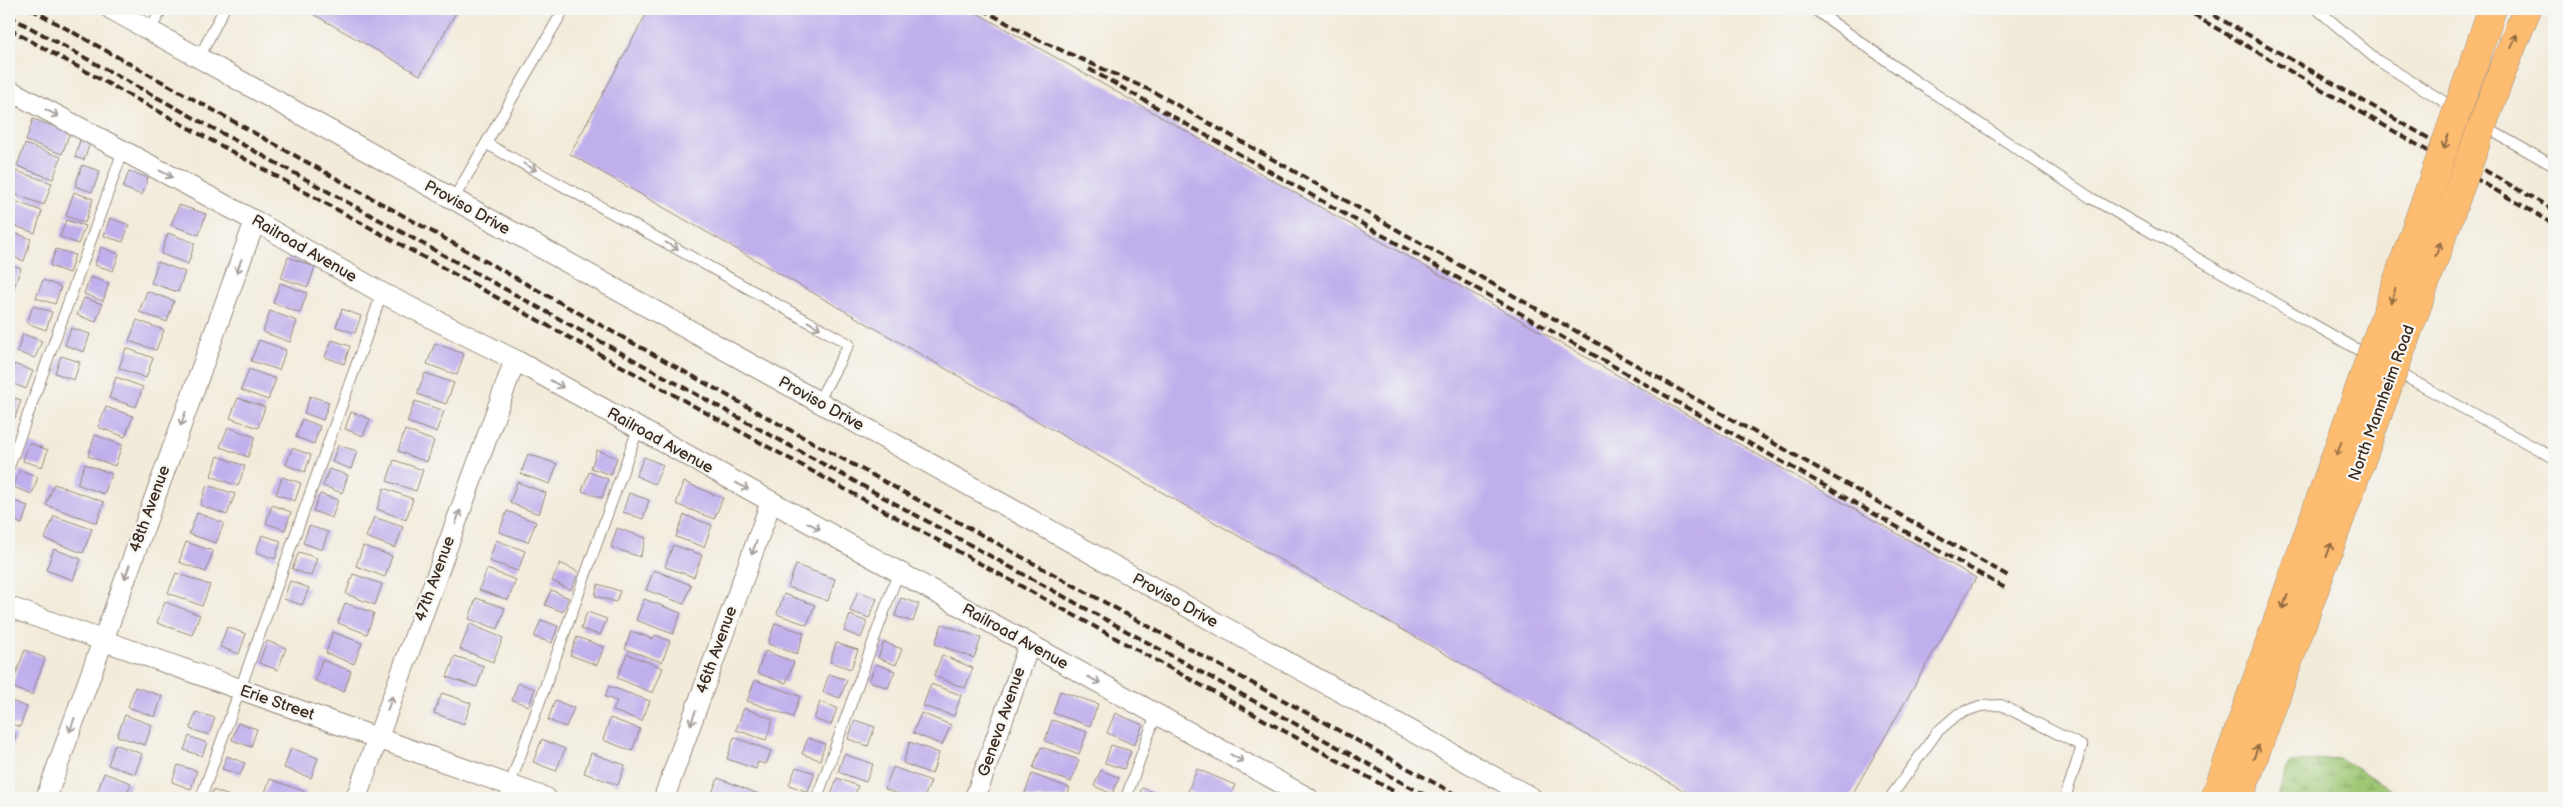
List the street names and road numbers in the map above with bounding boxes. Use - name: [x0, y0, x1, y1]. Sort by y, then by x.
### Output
- street label: Proviso Drive: [421, 177, 514, 240]
- street label: Railroad Avenue: [248, 211, 361, 287]
- street label: North Mannheim Road: [2345, 323, 2419, 483]
- street label: Proviso Drive: [775, 373, 868, 436]
- street label: Railroad Avenue: [604, 404, 717, 478]
- street label: 48th Avenue: [126, 463, 175, 555]
- street label: 47th Avenue: [411, 533, 459, 624]
- street label: Proviso Drive: [1129, 570, 1222, 633]
- street label: Railroad Avenue: [959, 600, 1072, 674]
- street label: 46th Avenue: [692, 603, 742, 696]
- street label: Geneva Avenue: [974, 664, 1030, 779]
- street label: Erie Street: [237, 681, 317, 725]

